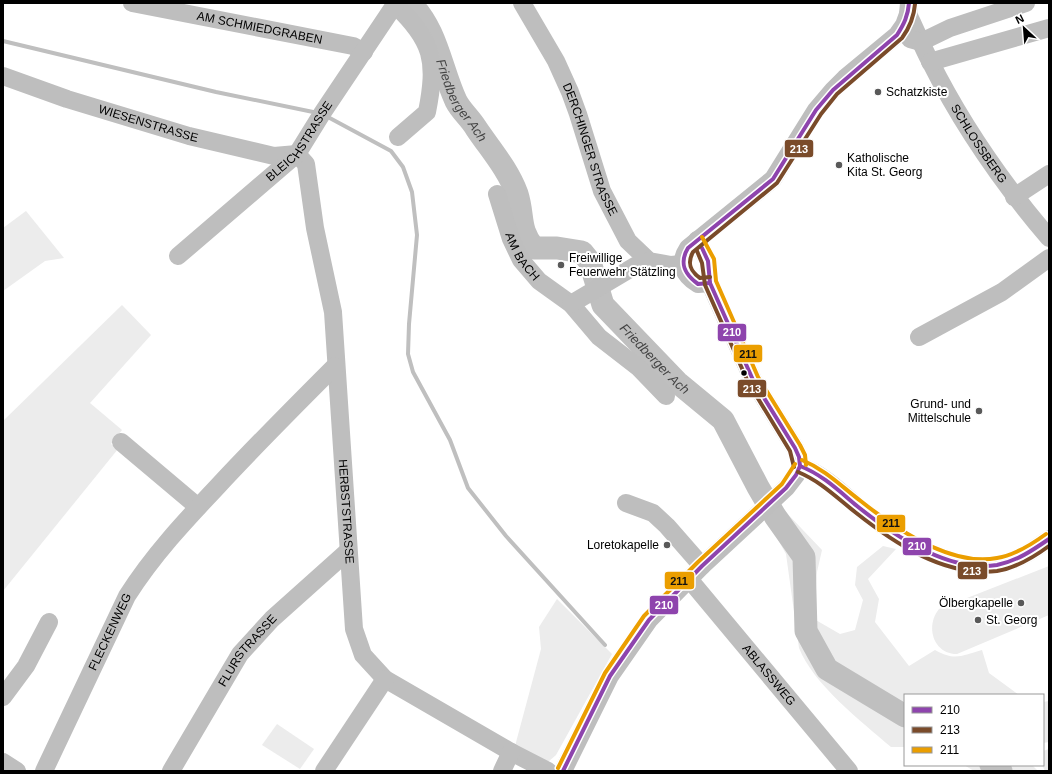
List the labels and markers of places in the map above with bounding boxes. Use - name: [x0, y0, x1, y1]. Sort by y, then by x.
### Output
- place label: Schatzkiste: [886, 85, 948, 99]
- marker: Schatzkiste: [873, 87, 883, 97]
- place label: Katholische Kita St. Georg: [847, 151, 922, 179]
- marker: Katholische Kita St. Georg: [834, 160, 844, 170]
- place label: Freiwillige Feuerwehr Stätzling: [569, 251, 676, 279]
- marker: Freiwillige Feuerwehr Stätzling: [556, 260, 566, 270]
- unlabelled marker: [739, 368, 749, 378]
- place label: Grund- und Mittelschule: [908, 397, 971, 425]
- marker: Grund- und Mittelschule: [974, 406, 984, 416]
- place label: Loretokapelle: [587, 538, 659, 552]
- marker: Loretokapelle: [662, 540, 672, 550]
- place label: Ölbergkapelle: [939, 596, 1013, 610]
- marker: Ölbergkapelle: [1016, 598, 1026, 608]
- place label: St. Georg: [986, 613, 1037, 627]
- marker: St. Georg: [973, 615, 983, 625]

